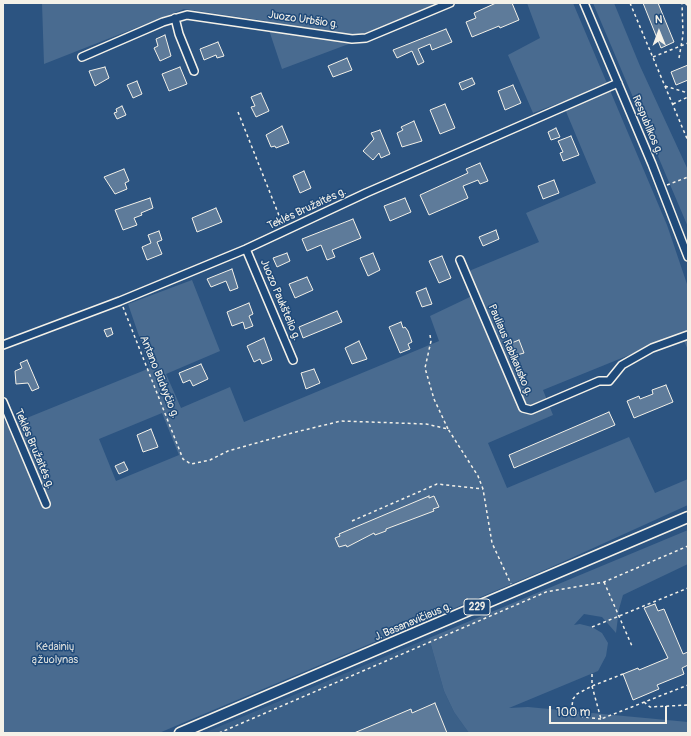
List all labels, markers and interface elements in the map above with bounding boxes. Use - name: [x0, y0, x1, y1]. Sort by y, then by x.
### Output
- street label: Juozo Urbšio g.: [267, 9, 339, 31]
- north arrow: [639, 12, 679, 52]
- text: N: [655, 13, 663, 26]
- street label: Respublikos g.: [629, 93, 665, 157]
- street label: Teklės Bružaitės g.: [266, 185, 348, 233]
- street label: Juozo Paukštelio g.: [257, 257, 303, 343]
- street label: Pauliaus Rabikausko g.: [485, 302, 535, 398]
- street label: Antano Būdvyčio g.: [136, 334, 182, 420]
- street label: Teklės Bružaitės g.: [11, 407, 57, 491]
- road number: 229: [464, 599, 490, 615]
- street label: J. Basanavičiaus g.: [373, 600, 453, 644]
- park label: Kėdainių ąžuolynas: [32, 640, 78, 666]
- scale bar: [551, 698, 669, 724]
- text: 100 m: [556, 705, 590, 720]

